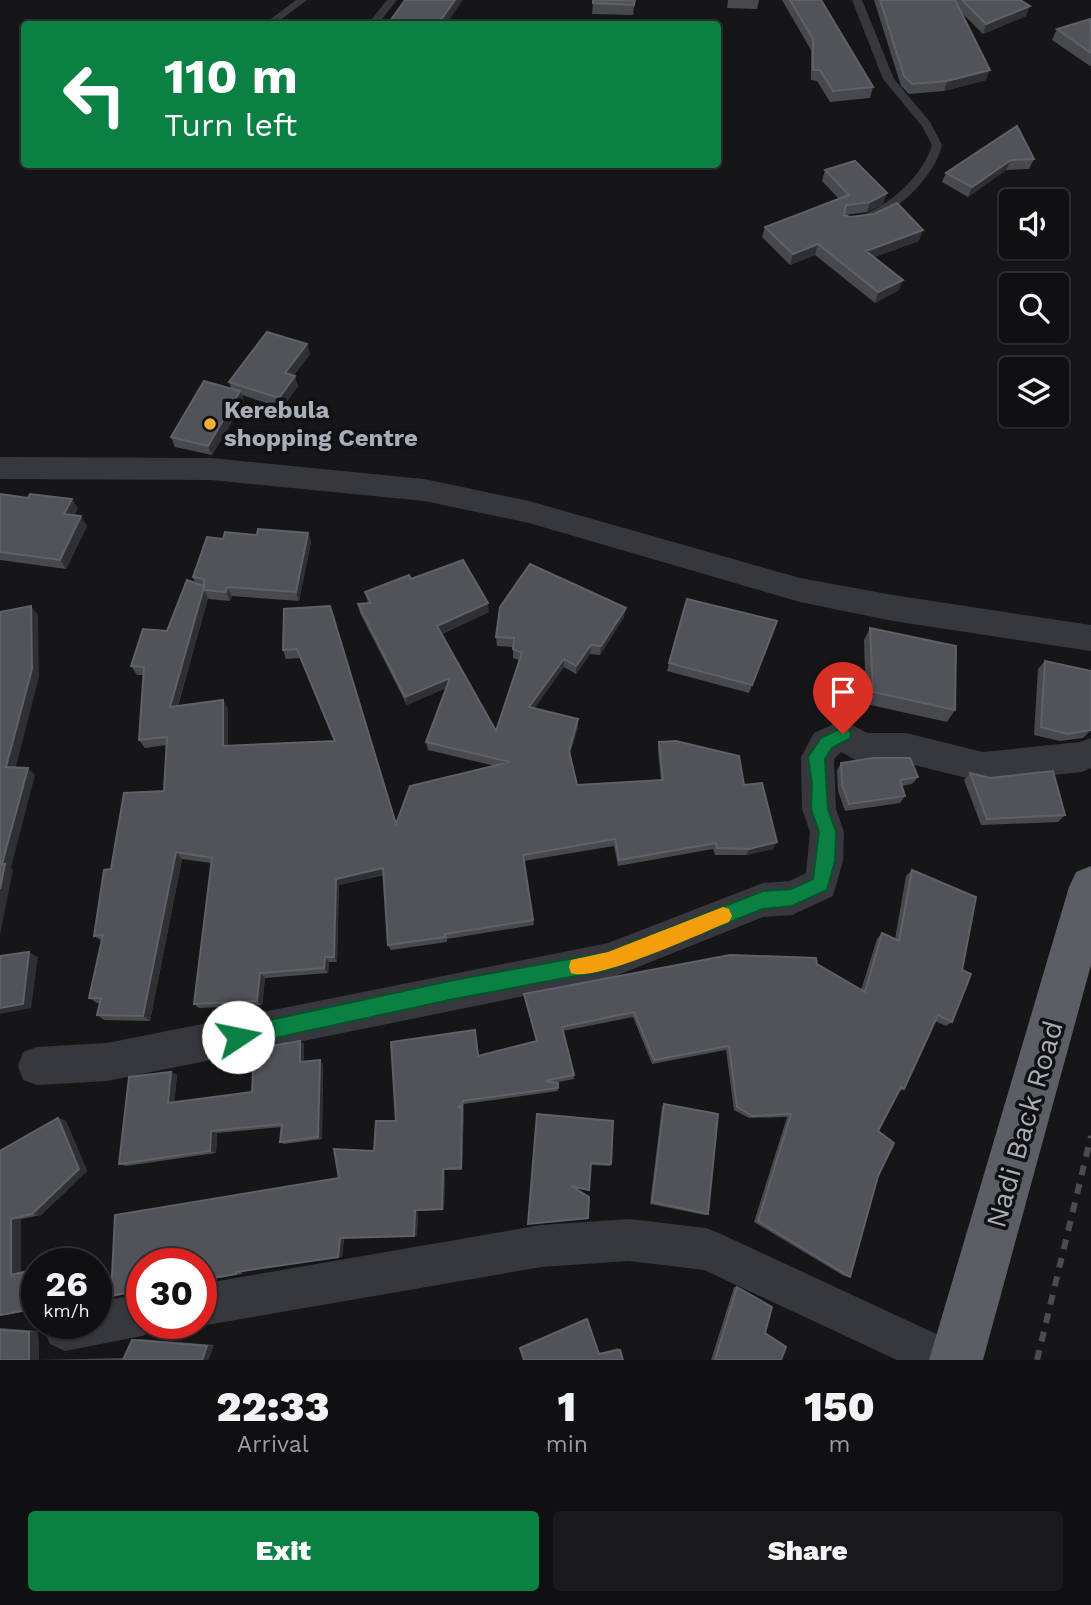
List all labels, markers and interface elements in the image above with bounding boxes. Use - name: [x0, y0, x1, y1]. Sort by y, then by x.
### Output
- text: 110 m: [164, 47, 298, 105]
- icon: left: [49, 49, 140, 140]
- text: Turn left: [164, 106, 297, 144]
- map controls: [999, 189, 1069, 427]
- button: sound: [999, 189, 1069, 259]
- button: search: [999, 273, 1069, 343]
- button: layers: [999, 357, 1069, 427]
- place label: Kerebula shopping Centre: [224, 396, 418, 452]
- marker: Kerebula shopping Centre: [202, 416, 218, 432]
- pin: [813, 662, 873, 734]
- icon: arrive: [824, 673, 862, 711]
- position arrow: [201, 1000, 275, 1074]
- street label: Nadi Back Road: [979, 1017, 1070, 1231]
- speed limit sign: 30: [126, 1248, 217, 1339]
- text: 26: [45, 1263, 88, 1305]
- text: km/h: [43, 1300, 90, 1321]
- text: 22:33: [216, 1382, 330, 1431]
- text: 1: [558, 1382, 576, 1431]
- text: 150: [804, 1382, 875, 1431]
- text: Arrival: [237, 1431, 309, 1458]
- text: min: [546, 1431, 588, 1458]
- text: m: [829, 1431, 850, 1458]
- button: Exit: [28, 1511, 539, 1591]
- button: Share: [553, 1511, 1063, 1591]

